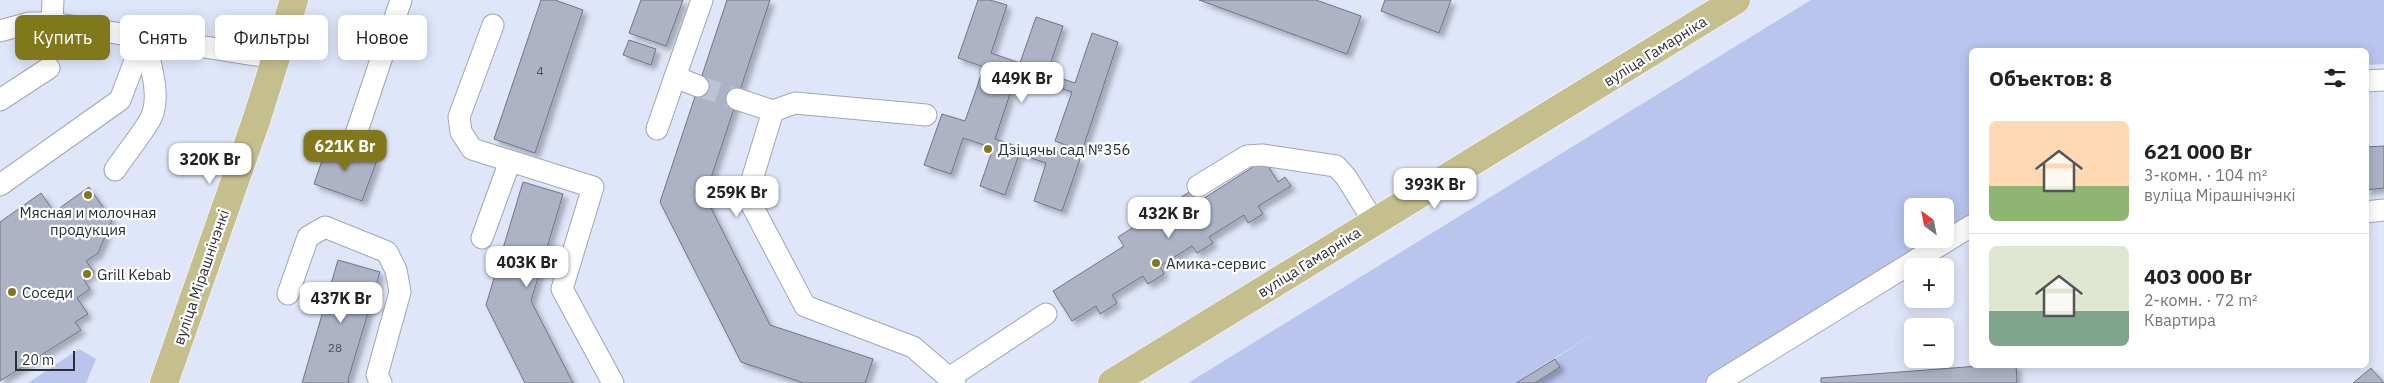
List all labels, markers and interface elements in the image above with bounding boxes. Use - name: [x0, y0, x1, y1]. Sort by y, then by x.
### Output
- street label: вуліца Гамарніка: [1600, 12, 1710, 90]
- chip: Купить: [15, 15, 110, 60]
- chip: Снять: [120, 15, 205, 60]
- chip: Фильтры: [215, 15, 328, 60]
- chip: Новое: [338, 15, 427, 60]
- pin: 449K Br: [976, 62, 1068, 104]
- house number: 4: [536, 63, 544, 78]
- text: Объектов: 8: [1989, 64, 2112, 92]
- icon: filters: [2321, 64, 2349, 92]
- text: 449K Br: [992, 68, 1052, 88]
- pin: 621K Br: [299, 130, 391, 172]
- text: 621K Br: [315, 136, 375, 156]
- text: 621 000 Br: [2144, 137, 2252, 165]
- place label: Дзіцячы сад №356: [998, 140, 1130, 159]
- icon: home: [2029, 141, 2089, 201]
- pin: 320K Br: [164, 142, 256, 185]
- marker: Дзіцячы сад №356: [982, 143, 994, 155]
- text: 320K Br: [180, 149, 240, 169]
- text: 3-комн. · 104 m²: [2144, 165, 2267, 185]
- pin: 393K Br: [1389, 168, 1481, 210]
- text: 393K Br: [1405, 174, 1465, 194]
- pin: 259K Br: [691, 176, 783, 218]
- text: 259K Br: [707, 182, 767, 202]
- text: вуліца Мірашнічэнкі: [2144, 185, 2295, 205]
- marker: Мясная и молочная продукция: [82, 189, 94, 201]
- pin: 432K Br: [1123, 196, 1215, 239]
- north arrow: [1904, 198, 1954, 248]
- map controls: [1904, 198, 1954, 368]
- place label: Мясная и молочная продукция: [19, 203, 157, 239]
- text: 432K Br: [1139, 203, 1199, 223]
- street label: вуліца Мірашнічэнкі: [169, 207, 233, 347]
- street label: вуліца Гамарніка: [1254, 223, 1364, 301]
- pin: 403K Br: [481, 246, 573, 288]
- text: 403K Br: [497, 252, 557, 272]
- place label: Амика-сервис: [1166, 254, 1267, 273]
- marker: Амика-сервис: [1150, 257, 1162, 269]
- button: +: [1904, 258, 1954, 308]
- text: 403 000 Br: [2144, 262, 2252, 290]
- place label: Grill Kebab: [97, 265, 171, 284]
- icon: home: [2029, 266, 2089, 326]
- marker: Grill Kebab: [81, 268, 93, 280]
- pin: 437K Br: [295, 282, 387, 324]
- place label: Соседи: [22, 283, 73, 302]
- marker: Соседи: [6, 286, 18, 298]
- text: 437K Br: [311, 288, 371, 308]
- text: 2-комн. · 72 m²: [2144, 290, 2258, 310]
- text: Квартира: [2144, 310, 2216, 330]
- button: −: [1904, 318, 1954, 368]
- house number: 28: [328, 340, 342, 355]
- scale bar: [15, 348, 75, 371]
- text: 20 m: [22, 351, 54, 369]

